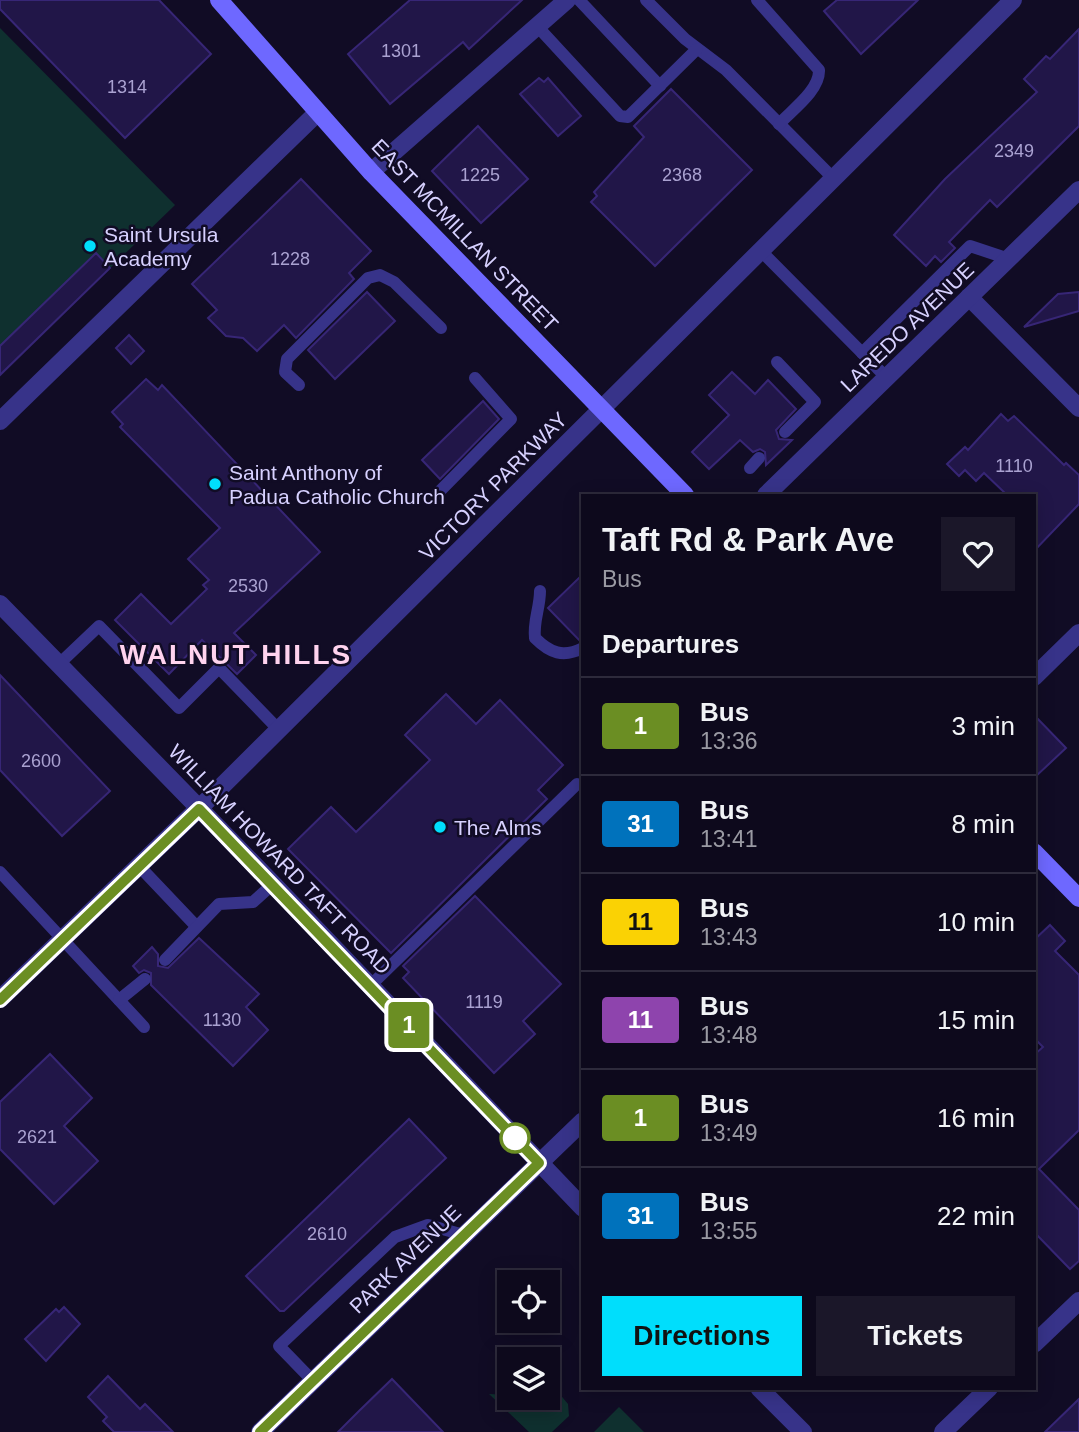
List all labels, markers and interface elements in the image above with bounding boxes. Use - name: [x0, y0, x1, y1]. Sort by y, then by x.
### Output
- house number: 1301: [381, 41, 421, 61]
- house number: 1314: [107, 77, 147, 97]
- street label: EAST MCMILLAN STREET: [367, 134, 563, 336]
- house number: 2349: [994, 141, 1034, 161]
- house number: 1225: [460, 165, 500, 185]
- house number: 2368: [662, 165, 702, 185]
- place label: Saint Ursula Academy: [104, 223, 219, 270]
- marker: Saint Ursula Academy: [82, 238, 98, 254]
- house number: 1228: [270, 249, 310, 269]
- street label: LAREDO AVENUE: [836, 258, 978, 396]
- street label: VICTORY PARKWAY: [414, 407, 572, 565]
- house number: 1110: [995, 456, 1033, 476]
- place label: Saint Anthony of Padua Catholic Church: [229, 461, 445, 508]
- marker: Saint Anthony of Padua Catholic Church: [207, 476, 223, 492]
- button: heart: [941, 517, 1015, 591]
- text: Taft Rd & Park Ave: [602, 521, 894, 558]
- text: Bus: [602, 566, 642, 592]
- house number: 2530: [228, 576, 268, 596]
- text: Departures: [602, 629, 739, 659]
- district label: WALNUT HILLS: [120, 639, 352, 670]
- text: Bus: [700, 697, 749, 727]
- text: 3 min: [951, 711, 1015, 741]
- text: 1: [634, 712, 647, 739]
- text: 13:36: [700, 728, 758, 754]
- street label: WILLIAM HOWARD TAFT ROAD: [164, 740, 396, 978]
- house number: 2600: [21, 751, 61, 771]
- text: Bus: [700, 795, 749, 825]
- text: 8 min: [951, 809, 1015, 839]
- text: 31: [627, 810, 654, 837]
- place label: The Alms: [454, 816, 542, 839]
- marker: The Alms: [432, 819, 448, 835]
- text: 13:41: [700, 826, 758, 852]
- text: Bus: [700, 893, 749, 923]
- text: 10 min: [937, 907, 1015, 937]
- text: 11: [628, 908, 653, 935]
- text: 13:43: [700, 924, 758, 950]
- text: Bus: [700, 991, 749, 1021]
- house number: 1119: [465, 992, 503, 1012]
- line badge: 1: [386, 1002, 432, 1048]
- text: 15 min: [937, 1005, 1015, 1035]
- text: 11: [628, 1006, 653, 1033]
- house number: 1130: [203, 1010, 241, 1030]
- text: 1: [402, 1011, 416, 1038]
- text: 13:48: [700, 1022, 758, 1048]
- text: Bus: [700, 1089, 749, 1119]
- text: 16 min: [937, 1103, 1015, 1133]
- text: 1: [634, 1104, 647, 1131]
- text: 13:49: [700, 1120, 758, 1146]
- unlabelled marker: [500, 1123, 530, 1153]
- house number: 2621: [17, 1127, 57, 1147]
- text: Bus: [700, 1187, 749, 1217]
- street label: PARK AVENUE: [345, 1200, 465, 1318]
- text: 22 min: [937, 1201, 1015, 1231]
- text: 31: [627, 1202, 654, 1229]
- text: 13:55: [700, 1218, 758, 1244]
- house number: 2610: [307, 1224, 347, 1244]
- map controls: [497, 1270, 560, 1410]
- button: locate: [497, 1270, 560, 1333]
- button: Directions: [602, 1296, 802, 1376]
- button: Tickets: [816, 1296, 1015, 1376]
- button: layers: [497, 1347, 560, 1410]

